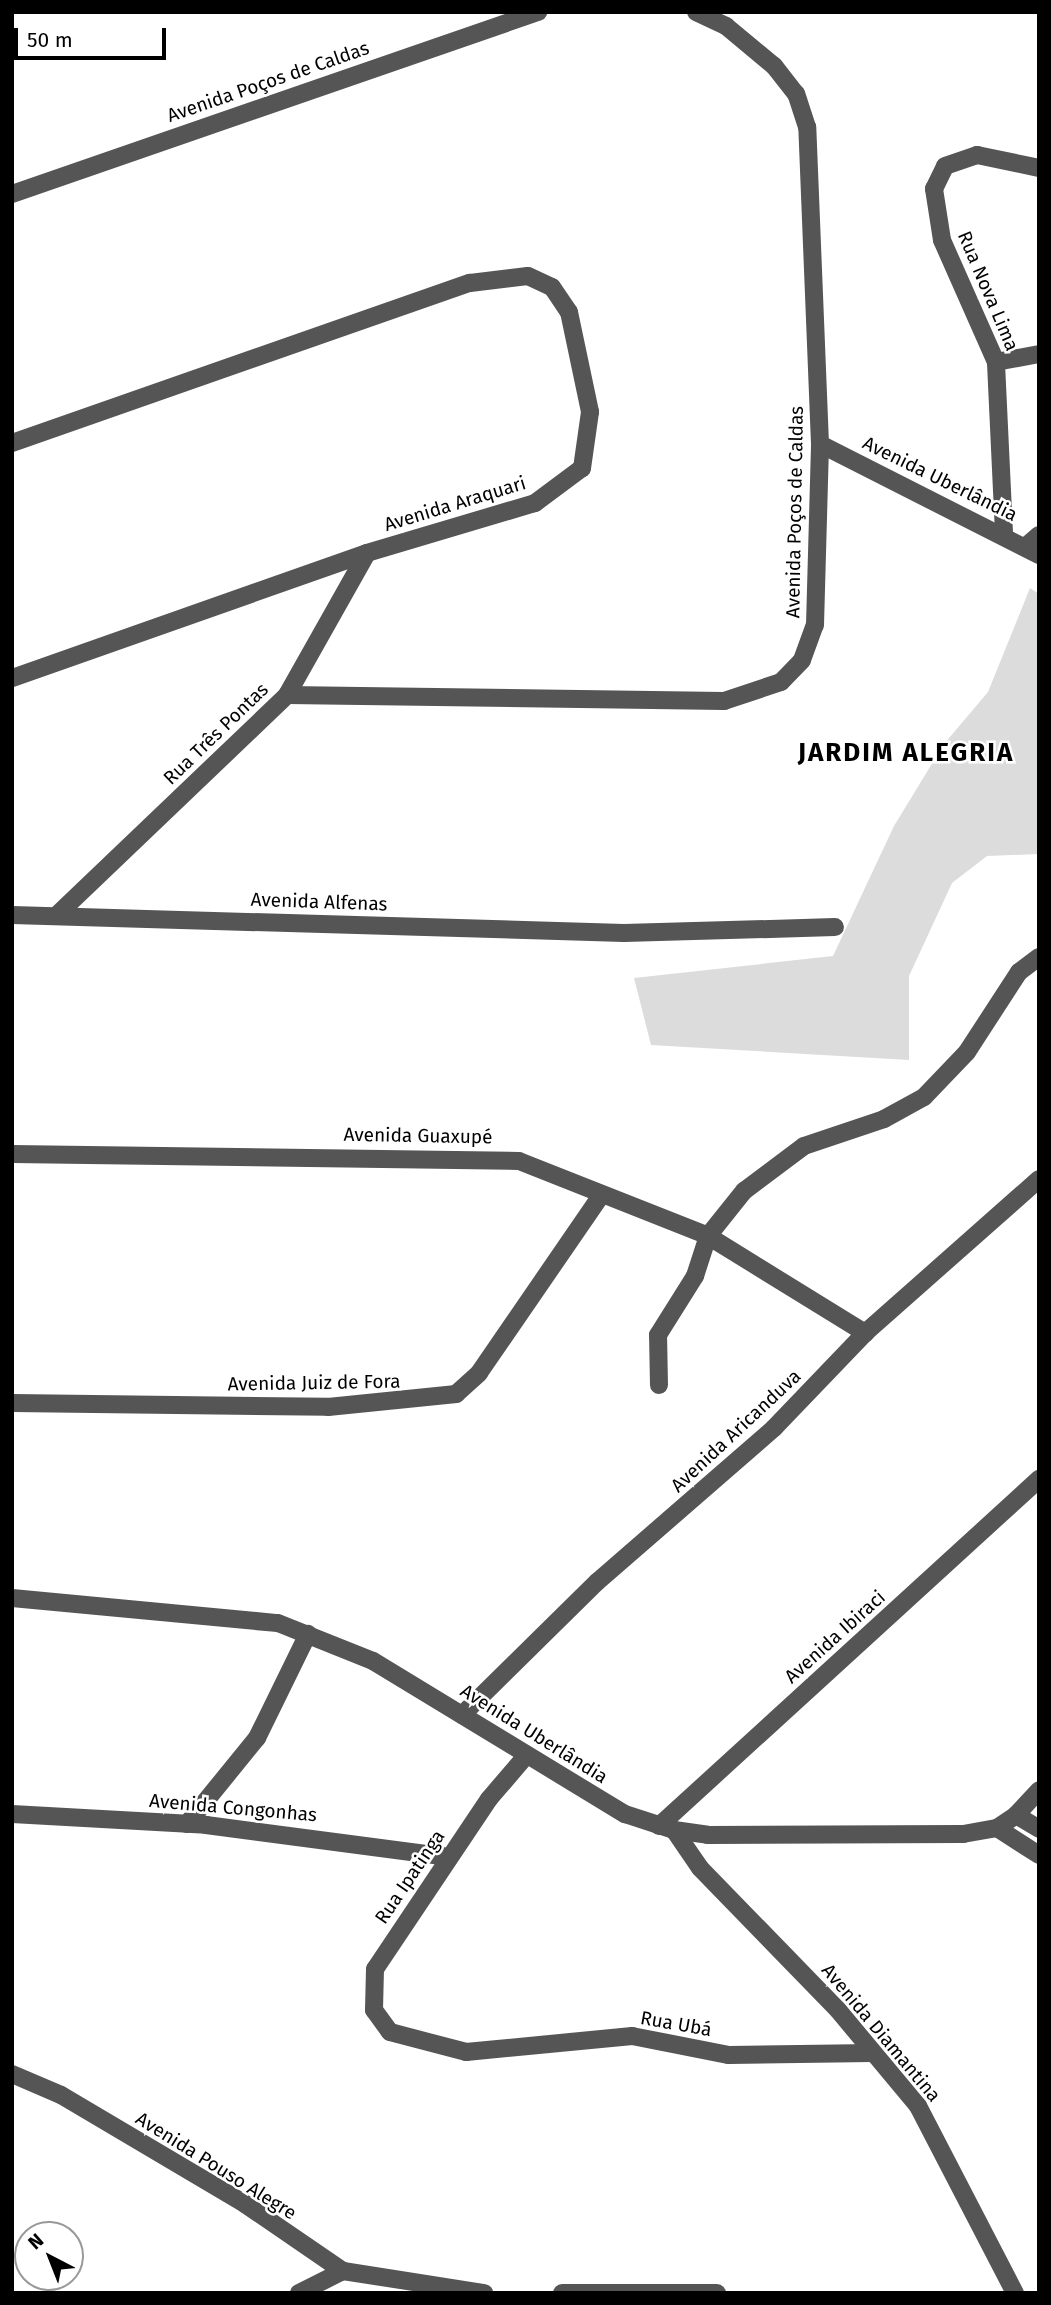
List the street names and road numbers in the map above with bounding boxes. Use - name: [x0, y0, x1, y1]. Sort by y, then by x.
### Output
- street label: Avenida Poços de Caldas: [164, 37, 372, 127]
- street label: Rua Nova Lima: [953, 228, 1023, 354]
- street label: Avenida Poços de Caldas: [782, 406, 808, 618]
- street label: Avenida Uberlândia: [859, 432, 1021, 526]
- street label: Avenida Araquari: [381, 472, 529, 536]
- street label: Rua Três Pontas: [159, 678, 273, 790]
- street label: Avenida Alfenas: [250, 888, 388, 916]
- street label: Avenida Guaxupé: [343, 1123, 493, 1149]
- street label: Avenida Aricanduva: [666, 1365, 806, 1497]
- street label: Avenida Juiz de Fora: [227, 1370, 401, 1396]
- street label: Avenida Ibiraci: [780, 1586, 890, 1688]
- street label: Avenida Uberlândia: [456, 1679, 612, 1789]
- street label: Avenida Congonhas: [148, 1789, 318, 1827]
- street label: Rua Ipatinga: [370, 1826, 450, 1928]
- street label: Avenida Diamantina: [817, 1959, 945, 2107]
- street label: Rua Ubá: [639, 2007, 713, 2041]
- street label: Avenida Pouso Alegre: [131, 2107, 301, 2225]

